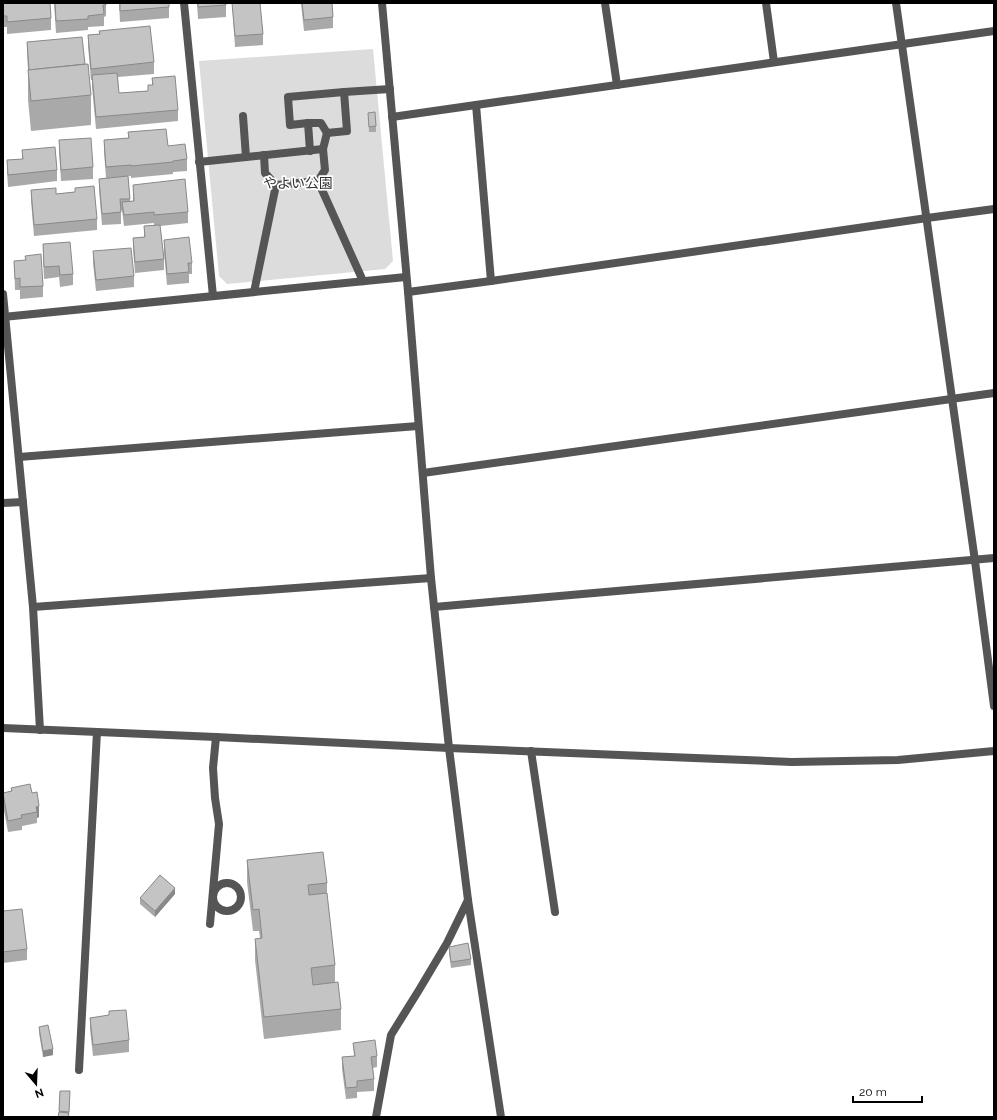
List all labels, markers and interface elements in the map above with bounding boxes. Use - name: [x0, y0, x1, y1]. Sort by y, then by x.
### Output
- park label: やよい公園: [263, 175, 333, 191]
- north arrow: [16, 1064, 56, 1104]
- scale bar: [853, 1078, 922, 1104]
- text: N: [33, 1085, 45, 1100]
- text: 20 m: [859, 1085, 887, 1099]

